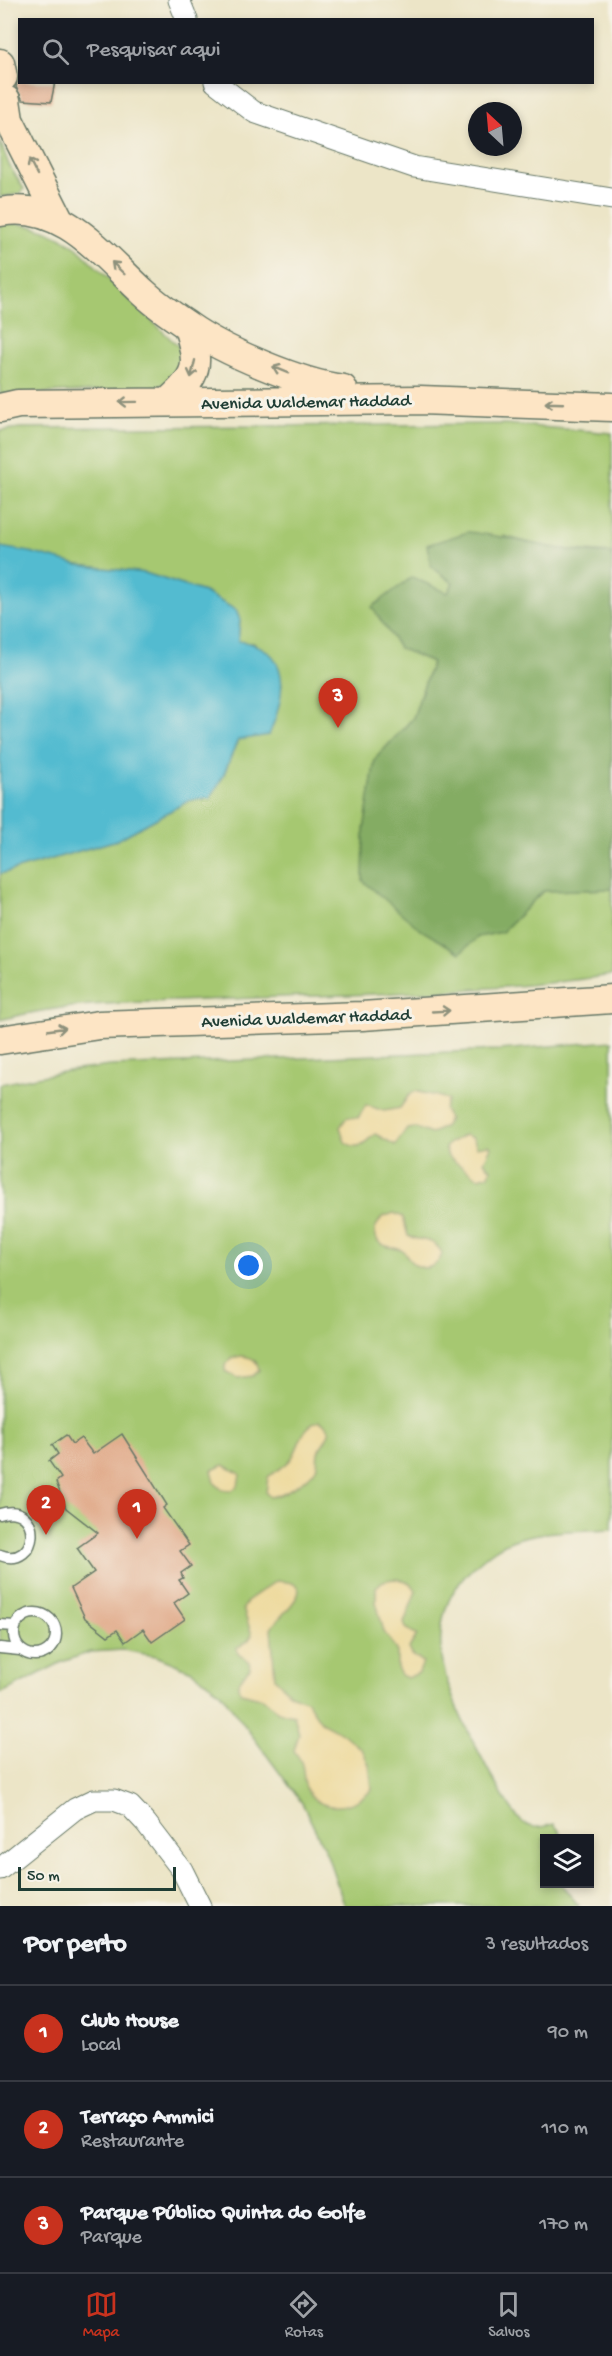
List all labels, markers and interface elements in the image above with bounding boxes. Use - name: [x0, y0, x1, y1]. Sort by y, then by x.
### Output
- search box: [18, 18, 594, 84]
- icon: search: [39, 35, 72, 68]
- text: Pesquisar aqui: [87, 38, 221, 64]
- north arrow: [468, 102, 522, 156]
- one-way arrow: [27, 158, 38, 176]
- one-way arrow: [110, 261, 125, 275]
- one-way arrow: [187, 359, 198, 378]
- one-way arrow: [272, 364, 291, 375]
- street label: Avenida Waldemar Haddad: [201, 391, 412, 416]
- one-way arrow: [118, 396, 138, 408]
- one-way arrow: [544, 398, 564, 409]
- pin: 3: [318, 678, 358, 728]
- street label: Avenida Waldemar Haddad: [201, 1005, 413, 1034]
- one-way arrow: [430, 1006, 450, 1017]
- one-way arrow: [47, 1024, 67, 1035]
- your location: [234, 1251, 263, 1280]
- pin: 2: [26, 1486, 66, 1535]
- pin: 1: [118, 1490, 156, 1539]
- map controls: [540, 1834, 594, 1888]
- button: layers: [540, 1834, 594, 1888]
- scale bar: [18, 1864, 176, 1892]
- text: 50 m: [27, 1868, 60, 1887]
- text: Por perto: [24, 1930, 127, 1961]
- text: 3 resultados: [486, 1934, 588, 1957]
- text: Club House: [81, 2009, 179, 2035]
- text: 1: [39, 2022, 48, 2045]
- text: 90 m: [548, 2022, 588, 2045]
- text: Local: [81, 2035, 121, 2058]
- text: Terraço Ammici: [81, 2105, 214, 2131]
- text: 2: [39, 2118, 48, 2141]
- text: 110 m: [542, 2118, 588, 2141]
- text: Restaurante: [81, 2131, 184, 2154]
- text: Parque Público Quinta do Golfe: [81, 2201, 365, 2227]
- text: 3: [38, 2214, 49, 2237]
- text: 170 m: [539, 2214, 588, 2237]
- text: Parque: [81, 2227, 142, 2250]
- tab: Mapa: [83, 2288, 119, 2343]
- tab: Rotas: [285, 2288, 323, 2343]
- tab: Salvos: [488, 2288, 529, 2343]

